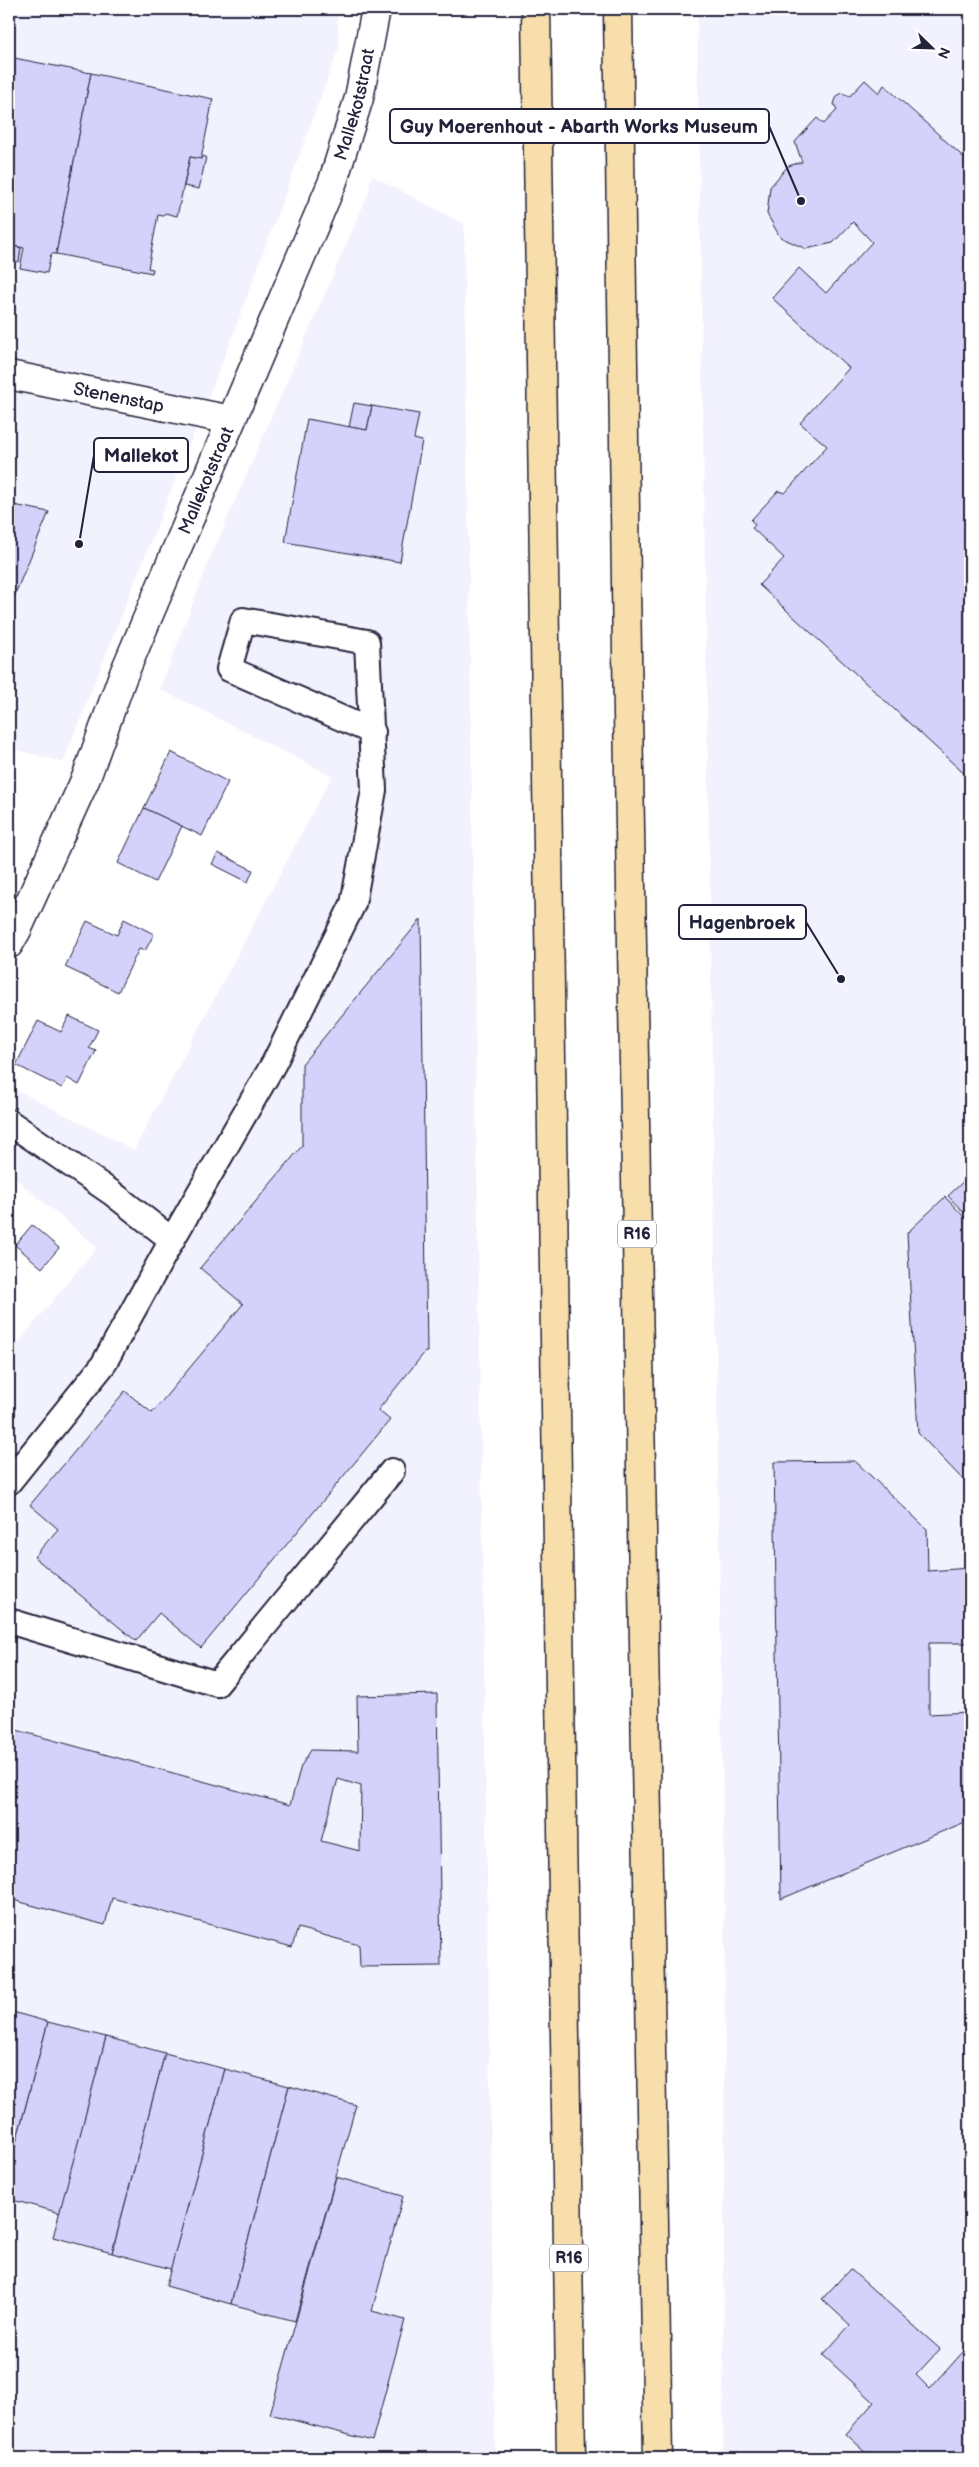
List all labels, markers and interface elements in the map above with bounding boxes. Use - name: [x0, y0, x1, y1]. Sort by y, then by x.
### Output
- north arrow: [906, 22, 956, 72]
- text: N: [934, 45, 953, 61]
- street label: Mallekotstraat: [330, 46, 379, 163]
- callout: Guy Moerenhout - Abarth Works Museum: [390, 109, 769, 143]
- text: Guy Moerenhout - Abarth Works Museum: [400, 116, 758, 139]
- street label: Stenenstap: [72, 378, 166, 417]
- street label: Mallekotstraat: [174, 423, 238, 537]
- callout: Mallekot: [94, 438, 188, 472]
- text: Mallekot: [104, 445, 179, 468]
- callout: Hagenbroek: [679, 905, 806, 939]
- text: Hagenbroek: [689, 912, 795, 935]
- road number: R16: [618, 1220, 656, 1248]
- road number: R16: [550, 2244, 588, 2272]

